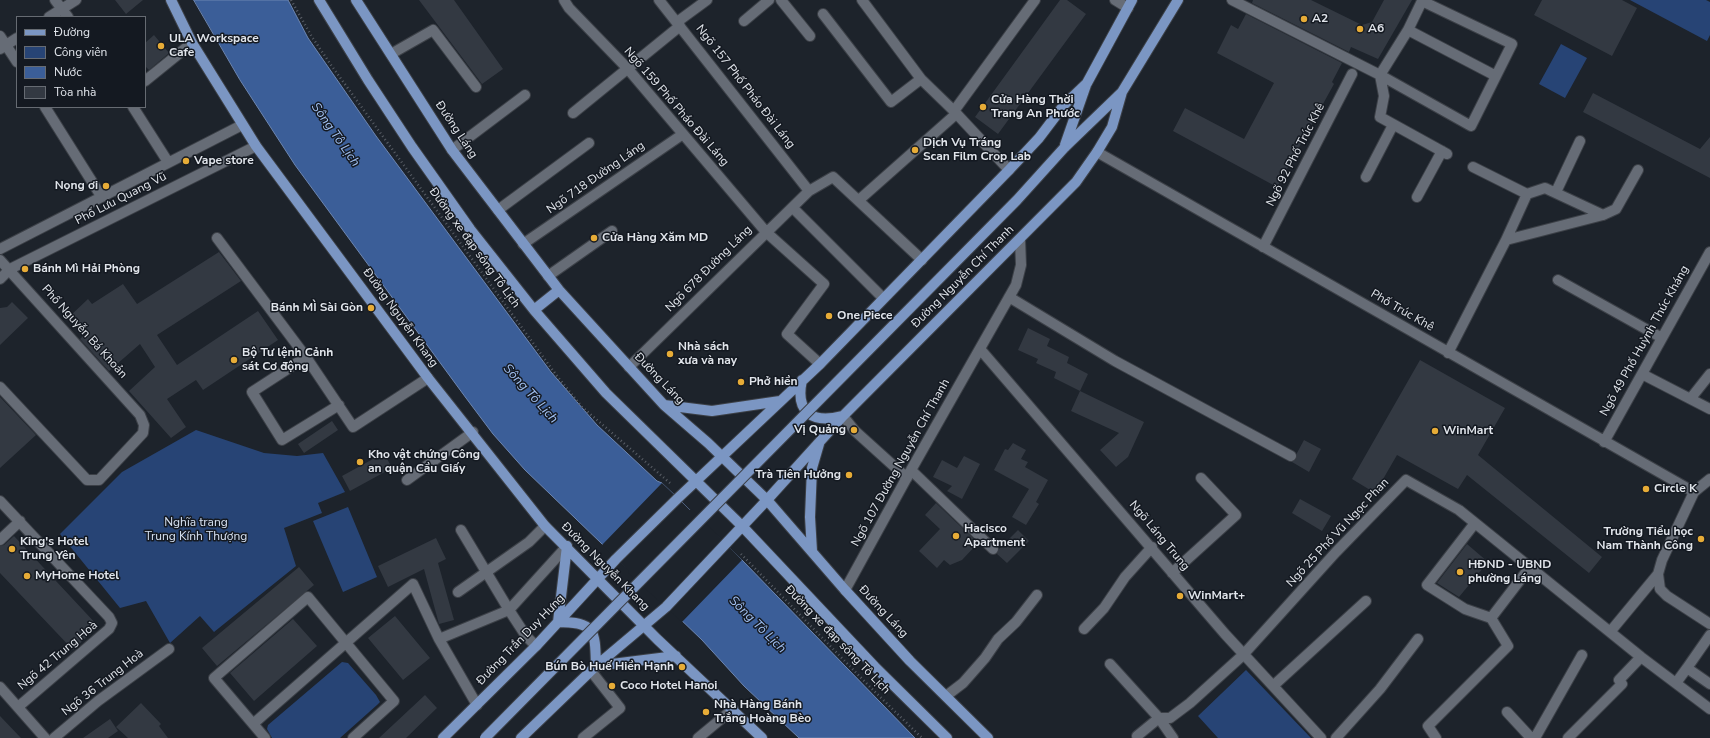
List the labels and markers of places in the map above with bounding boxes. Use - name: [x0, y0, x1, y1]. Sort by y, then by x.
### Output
- place label: A2: [1312, 12, 1328, 26]
- marker: A2: [1299, 14, 1309, 24]
- place label: A6: [1368, 22, 1384, 36]
- marker: A6: [1355, 24, 1365, 34]
- place label: ULA Workspace Cafe: [169, 32, 259, 60]
- marker: ULA Workspace Cafe: [156, 41, 166, 51]
- place label: Cửa Hàng Thời Trang An Phước: [991, 93, 1080, 121]
- marker: Cửa Hàng Thời Trang An Phước: [978, 102, 988, 112]
- place label: Dịch Vụ Tráng Scan Film Crop Lab: [923, 136, 1031, 164]
- marker: Dịch Vụ Tráng Scan Film Crop Lab: [910, 145, 920, 155]
- place label: Vape store: [194, 154, 254, 168]
- marker: Vape store: [181, 156, 191, 166]
- place label: Nọng ơi: [55, 179, 98, 193]
- marker: Nọng ơi: [101, 181, 111, 191]
- place label: Cửa Hàng Xăm MD: [602, 231, 708, 245]
- marker: Cửa Hàng Xăm MD: [589, 233, 599, 243]
- place label: Bánh Mì Hải Phòng: [33, 262, 140, 276]
- marker: Bánh Mì Hải Phòng: [20, 264, 30, 274]
- place label: Bánh MÌ Sài Gòn: [271, 301, 363, 315]
- marker: Bánh MÌ Sài Gòn: [366, 303, 376, 313]
- place label: One Piece: [837, 309, 893, 323]
- marker: One Piece: [824, 311, 834, 321]
- place label: Nhà sách xưa và nay: [678, 340, 737, 368]
- place label: Bộ Tư lệnh Cảnh sát Cơ động: [242, 346, 333, 374]
- marker: Nhà sách xưa và nay: [665, 349, 675, 359]
- marker: Bộ Tư lệnh Cảnh sát Cơ động: [229, 355, 239, 365]
- place label: Phở hiền: [749, 375, 798, 389]
- marker: Phở hiền: [736, 377, 746, 387]
- place label: Vị Quảng: [794, 423, 846, 437]
- place label: WinMart: [1443, 424, 1493, 438]
- marker: Vị Quảng: [849, 425, 859, 435]
- marker: WinMart: [1430, 426, 1440, 436]
- place label: Kho vật chứng Công an quận Cầu Giấy: [368, 448, 480, 476]
- marker: Kho vật chứng Công an quận Cầu Giấy: [355, 457, 365, 467]
- place label: Trà Tiên Hưởng: [755, 468, 841, 482]
- marker: Trà Tiên Hưởng: [844, 470, 854, 480]
- place label: Circle K: [1654, 482, 1697, 496]
- marker: Circle K: [1641, 484, 1651, 494]
- place label: Hacisco Apartment: [964, 522, 1025, 550]
- place label: Trường Tiểu học Nam Thành Công: [1596, 525, 1693, 553]
- marker: Hacisco Apartment: [951, 531, 961, 541]
- marker: Trường Tiểu học Nam Thành Công: [1696, 534, 1706, 544]
- place label: King's Hotel Trung Yên: [20, 535, 88, 563]
- marker: King's Hotel Trung Yên: [7, 544, 17, 554]
- place label: HĐND - UBND phường Láng: [1468, 558, 1551, 586]
- marker: HĐND - UBND phường Láng: [1455, 567, 1465, 577]
- place label: MyHome Hotel: [35, 569, 119, 583]
- marker: MyHome Hotel: [22, 571, 32, 581]
- place label: WinMart+: [1188, 589, 1245, 603]
- marker: WinMart+: [1175, 591, 1185, 601]
- place label: Bún Bò Huế Hiền Hạnh: [545, 660, 674, 674]
- marker: Bún Bò Huế Hiền Hạnh: [677, 662, 687, 672]
- place label: Coco Hotel Hanoi: [620, 679, 717, 693]
- marker: Coco Hotel Hanoi: [607, 681, 617, 691]
- place label: Nhà Hàng Bánh Trắng Hoàng Bèo: [714, 698, 811, 726]
- marker: Nhà Hàng Bánh Trắng Hoàng Bèo: [701, 707, 711, 717]

